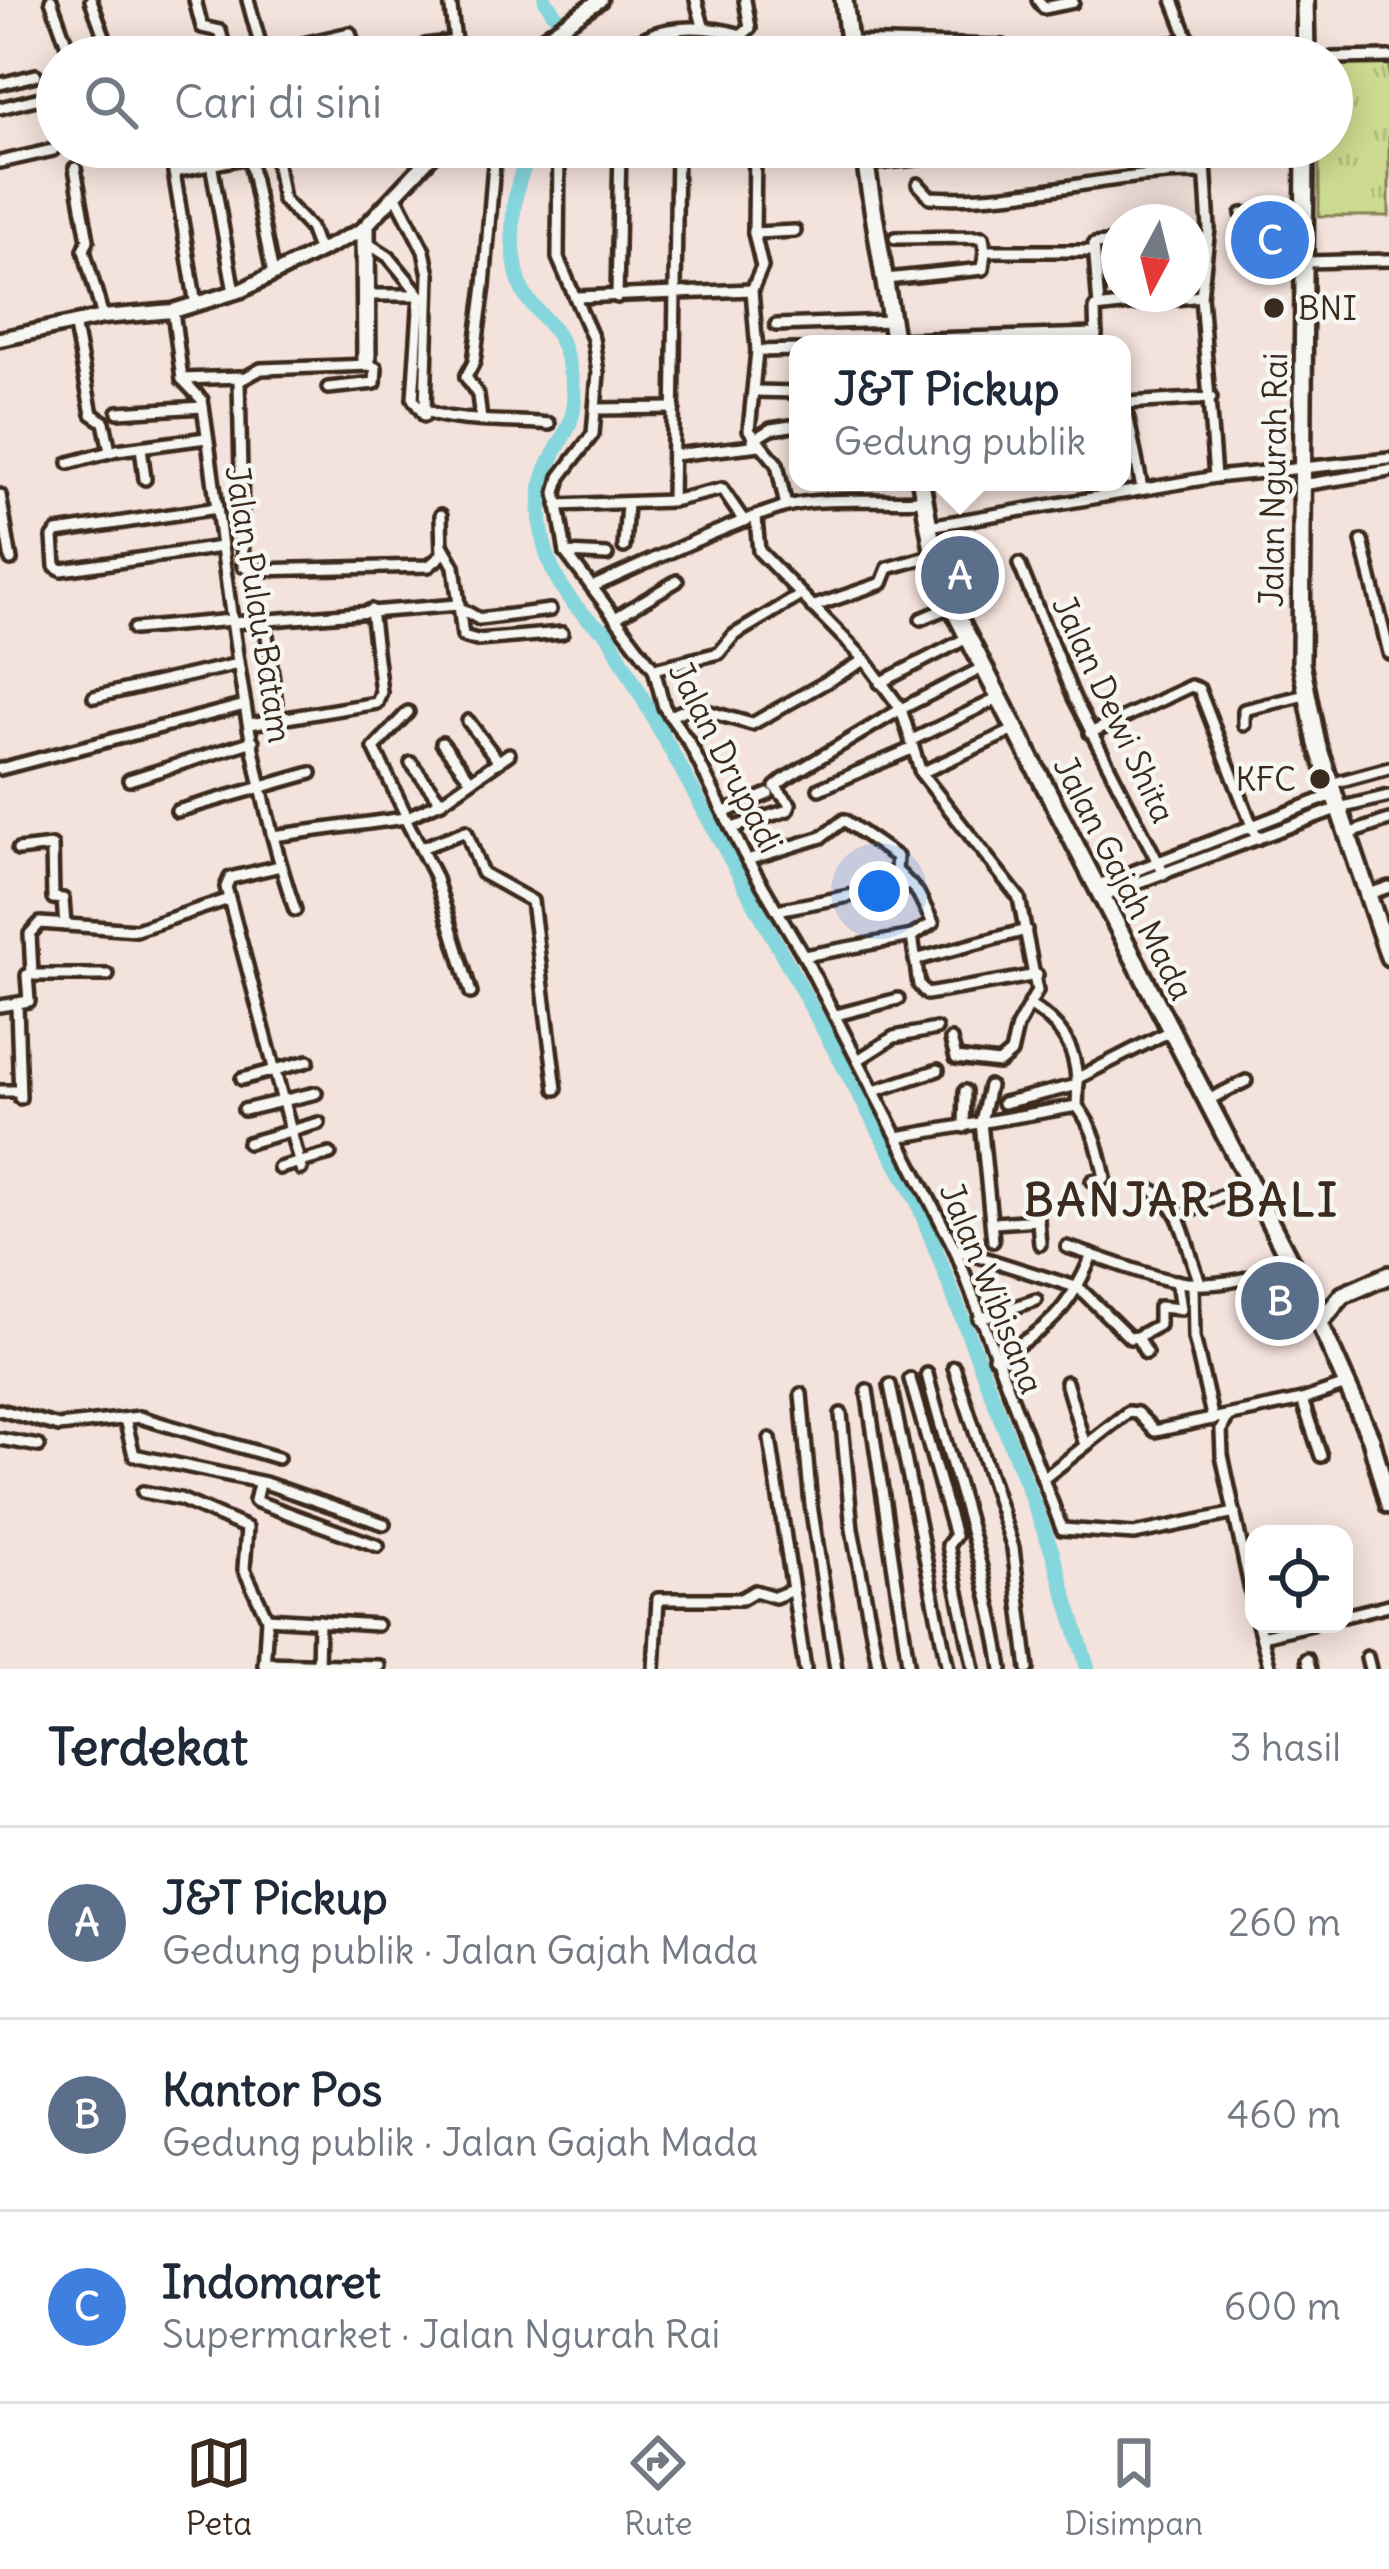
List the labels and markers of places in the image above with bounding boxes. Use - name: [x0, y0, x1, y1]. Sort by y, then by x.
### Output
- pin: C: [1231, 195, 1309, 285]
- place label: BNI: [1298, 287, 1357, 329]
- marker: BNI: [1261, 295, 1287, 321]
- pin: A: [921, 530, 999, 620]
- place label: KFC: [1236, 758, 1296, 800]
- marker: KFC: [1307, 766, 1333, 792]
- pin: B: [1241, 1256, 1319, 1346]

